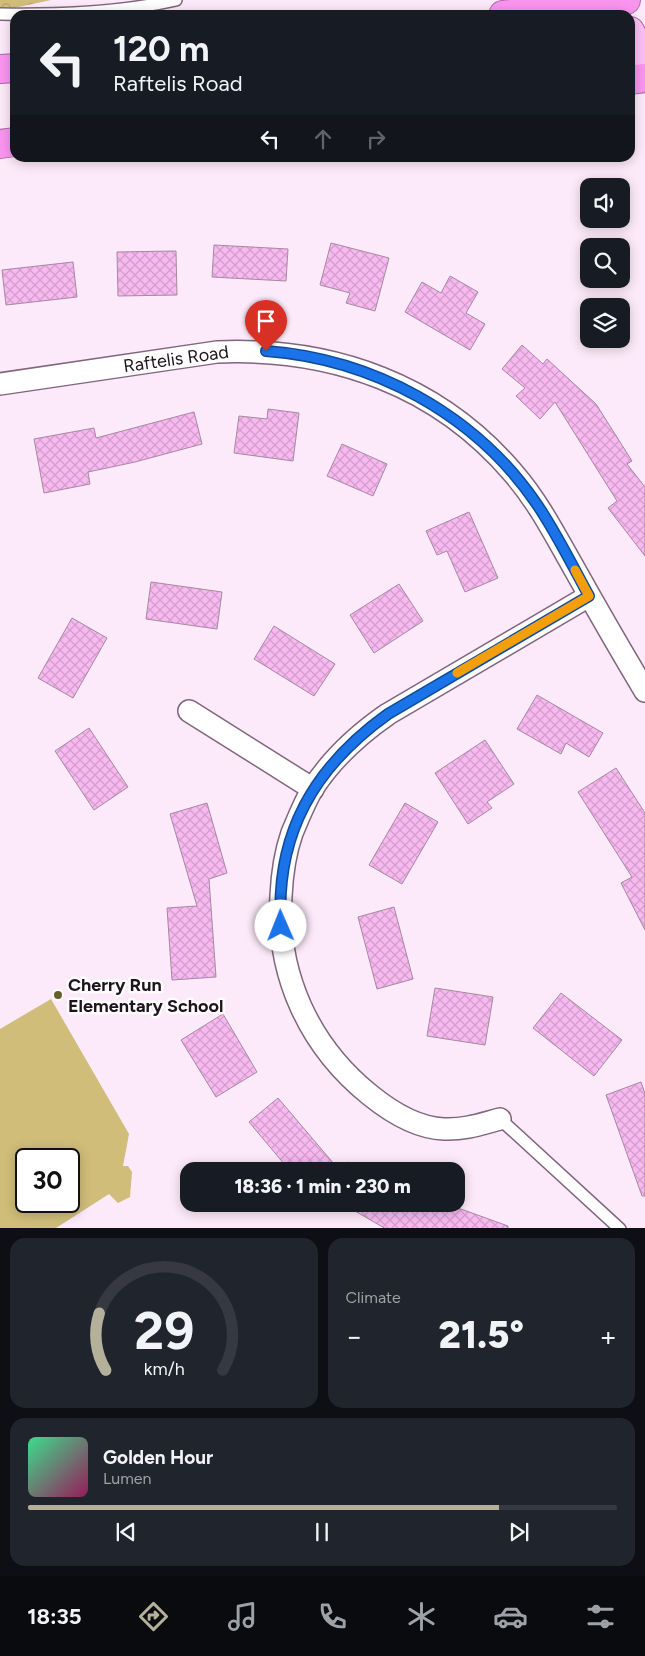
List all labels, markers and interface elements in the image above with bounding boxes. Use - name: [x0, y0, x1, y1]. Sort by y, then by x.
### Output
- text: 120 m: [113, 28, 210, 70]
- icon: left: [30, 30, 95, 95]
- text: Raftelis Road: [113, 70, 243, 97]
- icon: left: [256, 125, 284, 153]
- icon: ahead: [309, 125, 337, 153]
- icon: right: [362, 125, 390, 153]
- map controls: [580, 178, 630, 348]
- button: sound: [580, 178, 630, 228]
- button: search: [580, 238, 630, 288]
- button: layers: [580, 298, 630, 348]
- pin: [245, 300, 287, 351]
- icon: arrive: [252, 307, 280, 335]
- street label: Raftelis Road: [122, 341, 230, 377]
- position arrow: [254, 899, 306, 951]
- place label: Cherry Run Elementary School: [68, 974, 223, 1017]
- marker: Cherry Run Elementary School: [52, 989, 64, 1001]
- speed limit sign: 30: [15, 1148, 80, 1213]
- text: 18:36 · 1 min · 230 m: [234, 1175, 411, 1198]
- text: Climate: [346, 1288, 401, 1307]
- text: 29: [134, 1300, 194, 1362]
- text: 21.5°: [439, 1312, 524, 1358]
- text: −: [346, 1319, 363, 1353]
- text: +: [600, 1319, 617, 1353]
- text: km/h: [143, 1358, 184, 1379]
- text: Golden Hour: [103, 1446, 213, 1469]
- text: Lumen: [103, 1469, 152, 1488]
- icon: previous: [112, 1518, 140, 1546]
- icon: pause: [308, 1518, 336, 1546]
- icon: next: [505, 1518, 533, 1546]
- icon: directions: [136, 1599, 171, 1634]
- icon: music: [225, 1599, 260, 1634]
- icon: phone: [315, 1599, 350, 1634]
- icon: climate: [404, 1599, 439, 1634]
- icon: car: [493, 1599, 528, 1634]
- icon: filters: [583, 1599, 618, 1634]
- text: 18:35: [27, 1603, 82, 1630]

